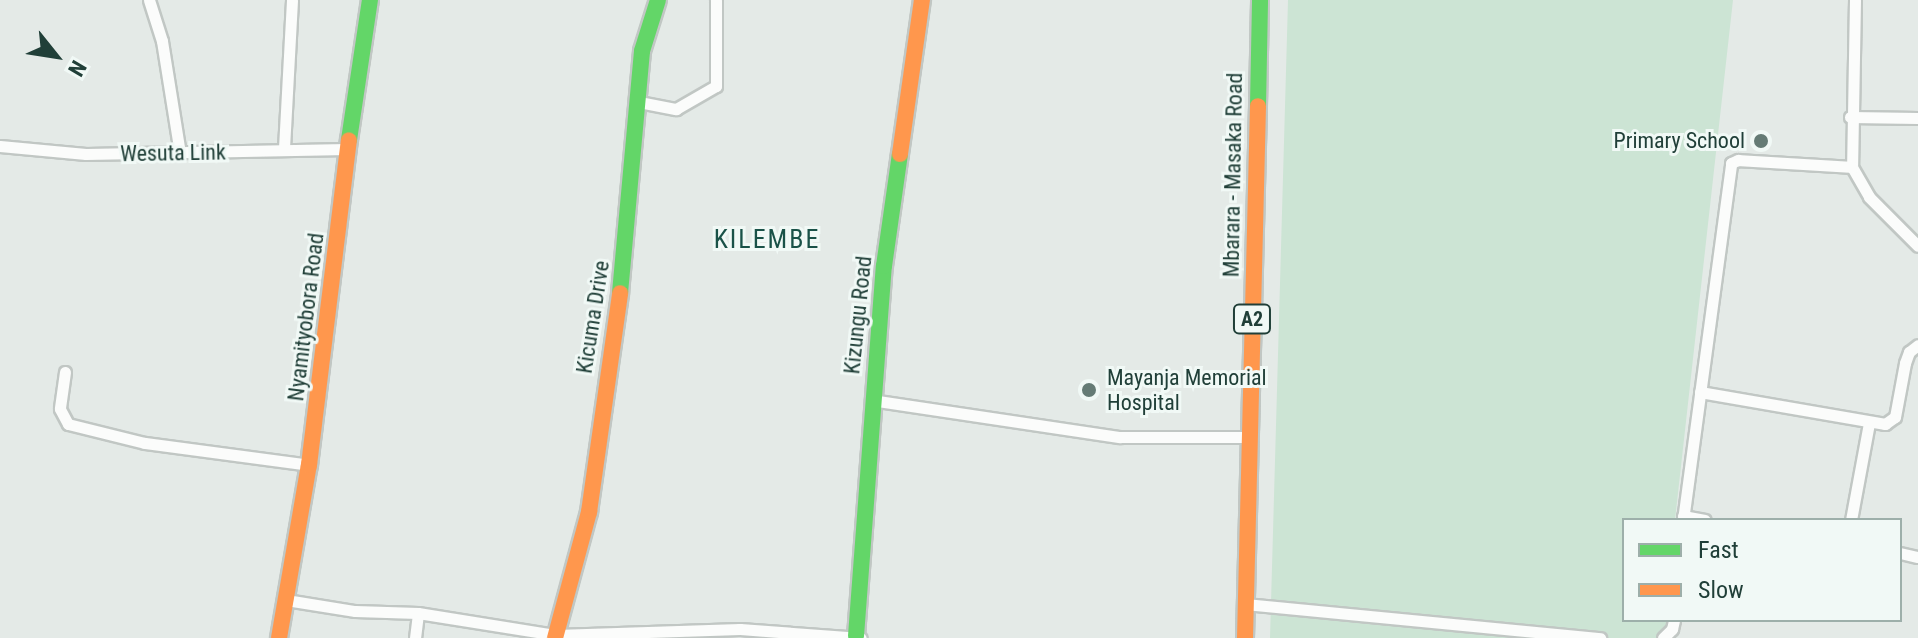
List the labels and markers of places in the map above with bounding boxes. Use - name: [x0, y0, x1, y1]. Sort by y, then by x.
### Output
- place label: Primary School: [1614, 128, 1745, 154]
- marker: Primary School: [1752, 132, 1770, 150]
- place label: Mayanja Memorial Hospital: [1107, 364, 1267, 416]
- marker: Mayanja Memorial Hospital: [1078, 379, 1100, 401]

